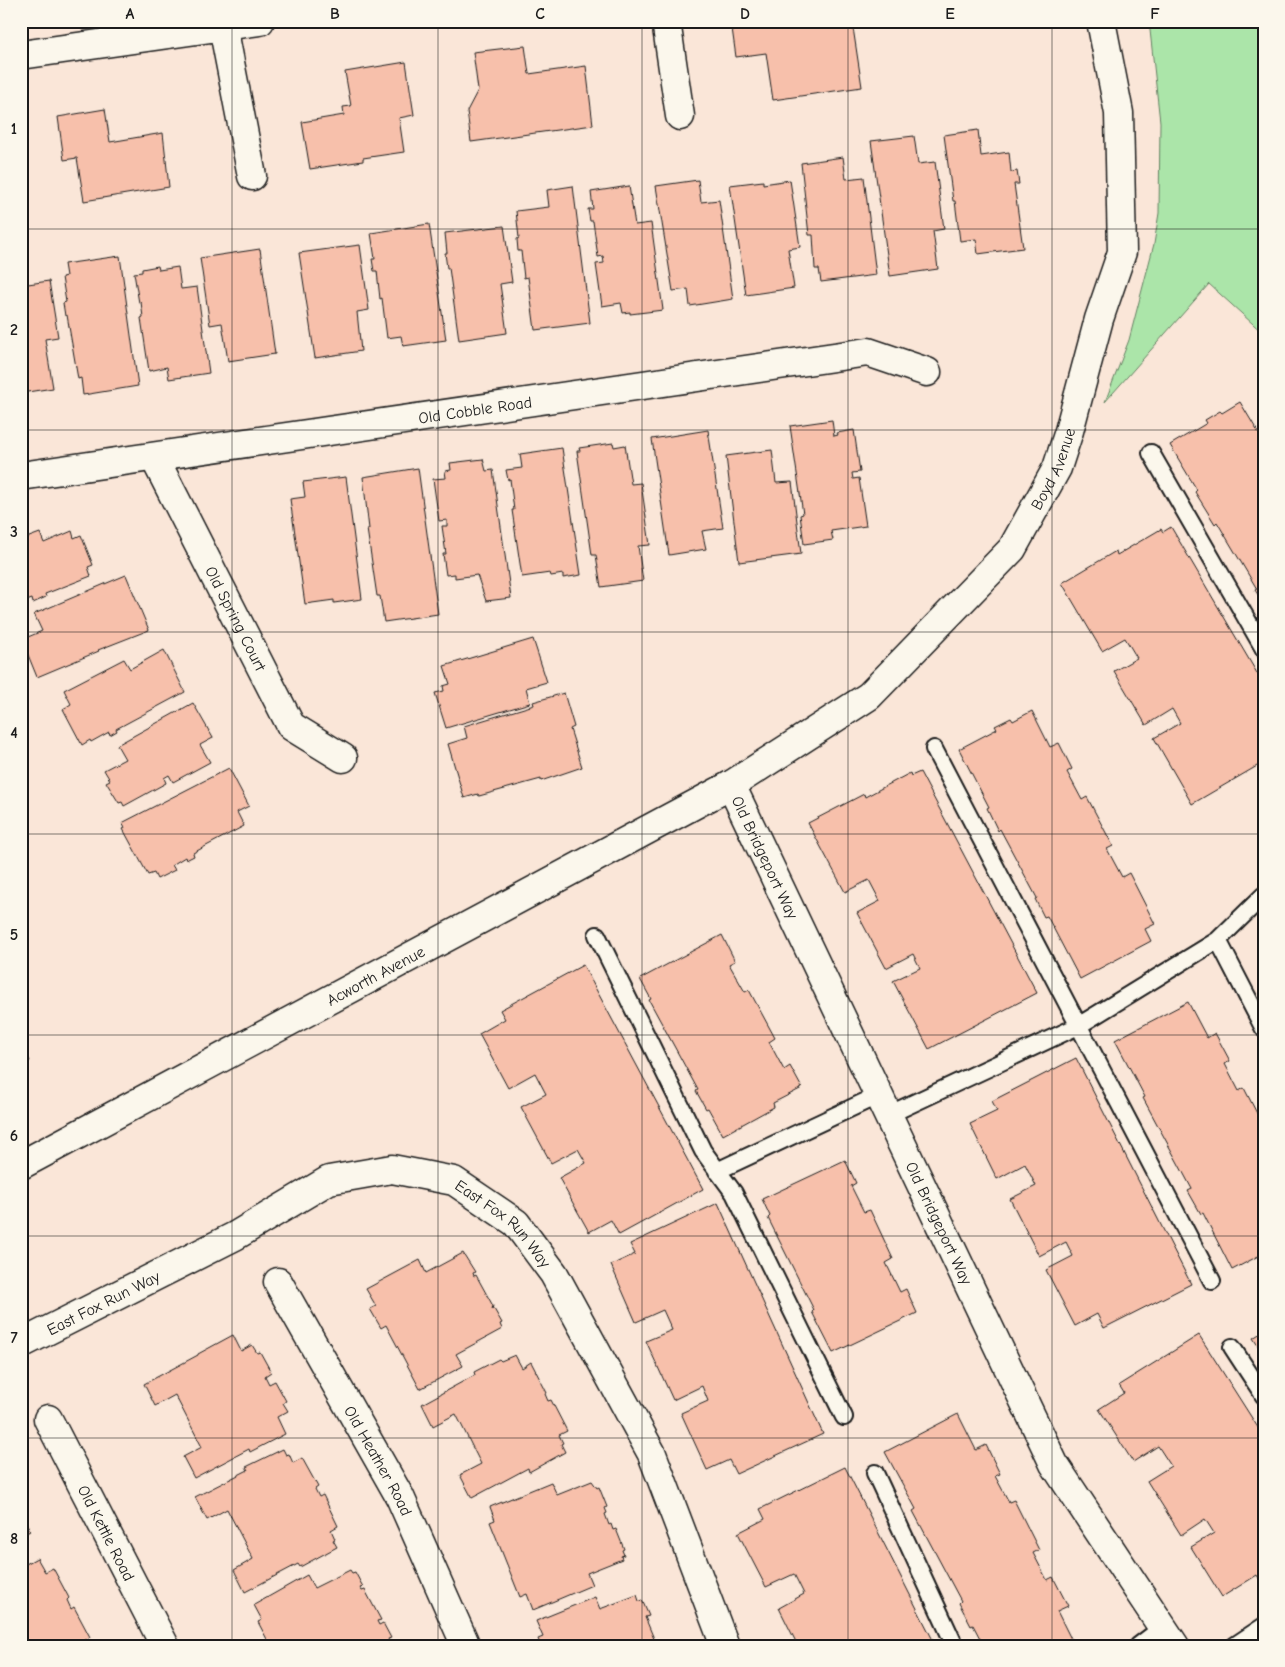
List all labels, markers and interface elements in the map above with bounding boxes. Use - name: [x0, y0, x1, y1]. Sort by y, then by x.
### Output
- text: A: [126, 5, 135, 23]
- text: B: [330, 5, 340, 23]
- text: C: [535, 5, 545, 23]
- text: D: [740, 5, 750, 23]
- text: E: [945, 5, 955, 23]
- text: F: [1150, 5, 1160, 23]
- text: 1: [11, 120, 17, 138]
- text: 2: [10, 321, 18, 339]
- street label: Old Cobble Road: [417, 393, 533, 428]
- street label: Boyd Avenue: [1028, 426, 1079, 513]
- text: 3: [10, 523, 18, 541]
- street label: Old Spring Court: [201, 563, 270, 674]
- text: 4: [10, 724, 18, 742]
- street label: Old Bridgeport Way: [728, 793, 802, 923]
- text: 5: [10, 926, 18, 944]
- street label: Acworth Avenue: [324, 943, 428, 1010]
- text: 6: [10, 1127, 18, 1145]
- street label: Old Bridgeport Way: [902, 1159, 976, 1289]
- street label: East Fox Run Way: [452, 1176, 555, 1272]
- street label: East Fox Run Way: [44, 1267, 164, 1339]
- text: 7: [10, 1329, 18, 1347]
- street label: Old Heather Road: [340, 1403, 415, 1519]
- street label: Old Kettle Road: [74, 1482, 138, 1584]
- text: 8: [10, 1530, 18, 1548]

